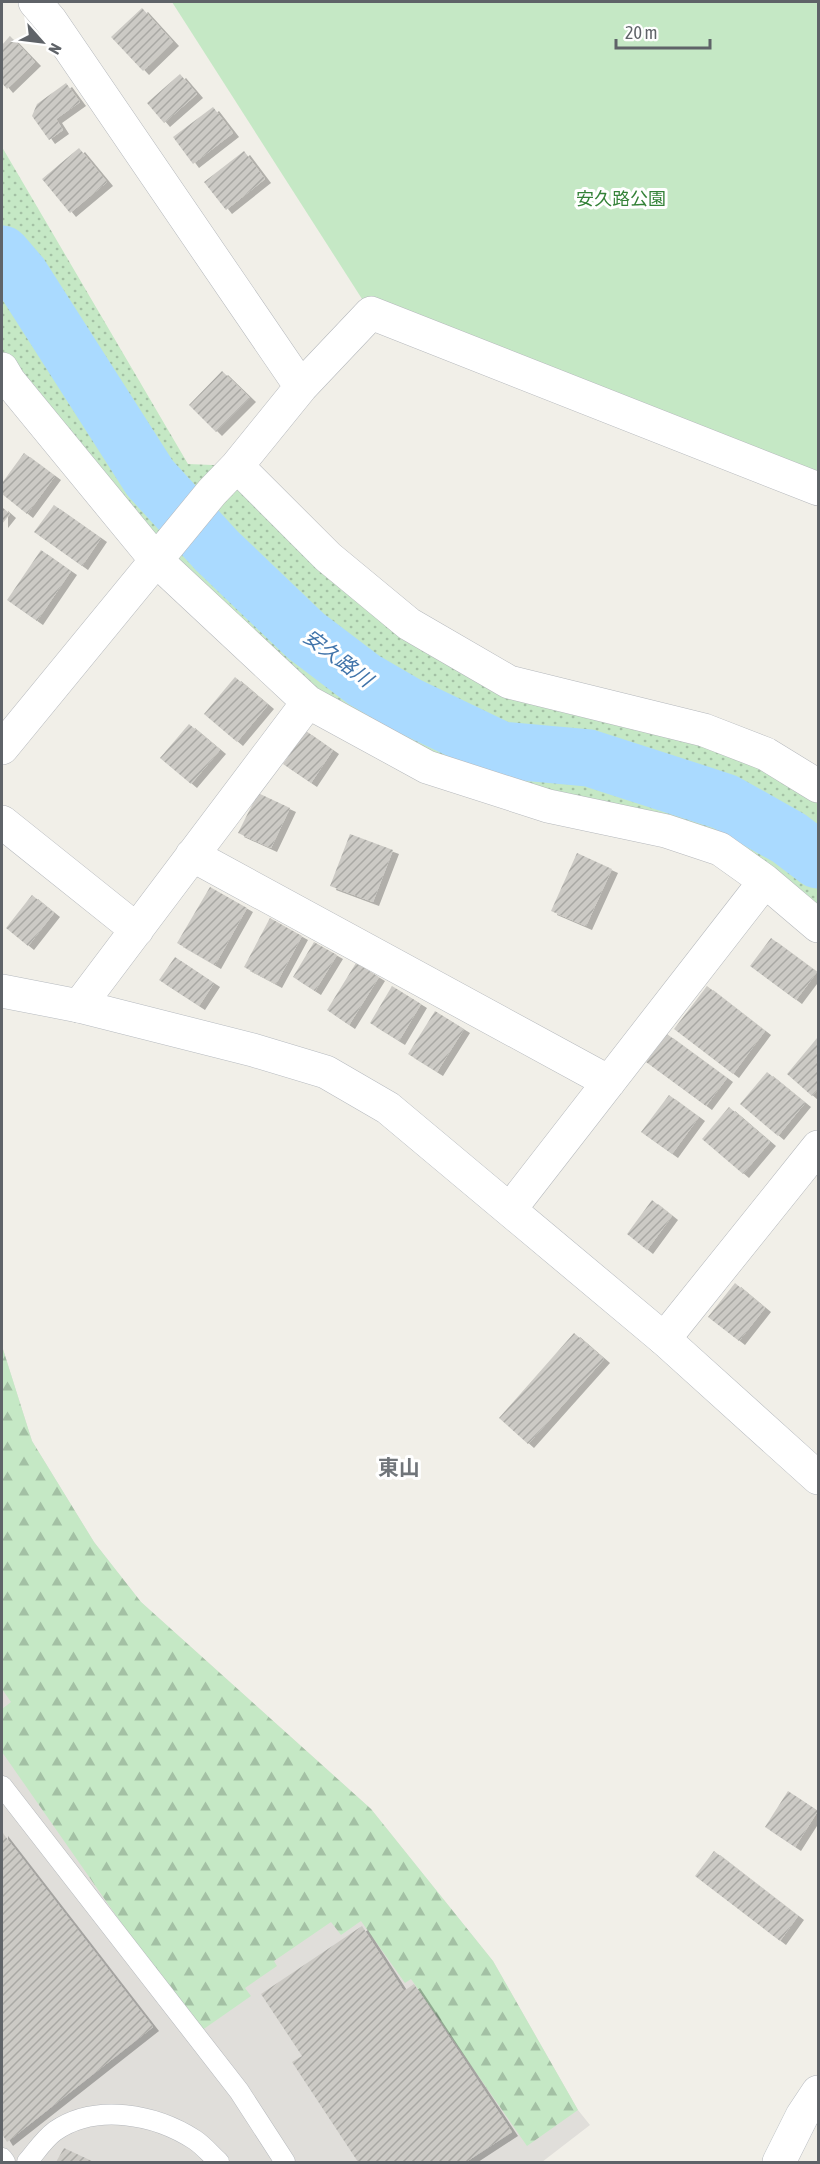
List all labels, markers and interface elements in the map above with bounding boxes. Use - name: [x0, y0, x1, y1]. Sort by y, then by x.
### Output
- north arrow: [12, 12, 72, 72]
- scale bar: [616, 12, 710, 50]
- text: 20 m: [625, 22, 657, 43]
- text: N: [45, 41, 65, 57]
- park label: 安久路公園: [576, 188, 666, 209]
- water label: 安久路川: [299, 624, 379, 692]
- district label: 東山: [378, 1455, 420, 1479]

